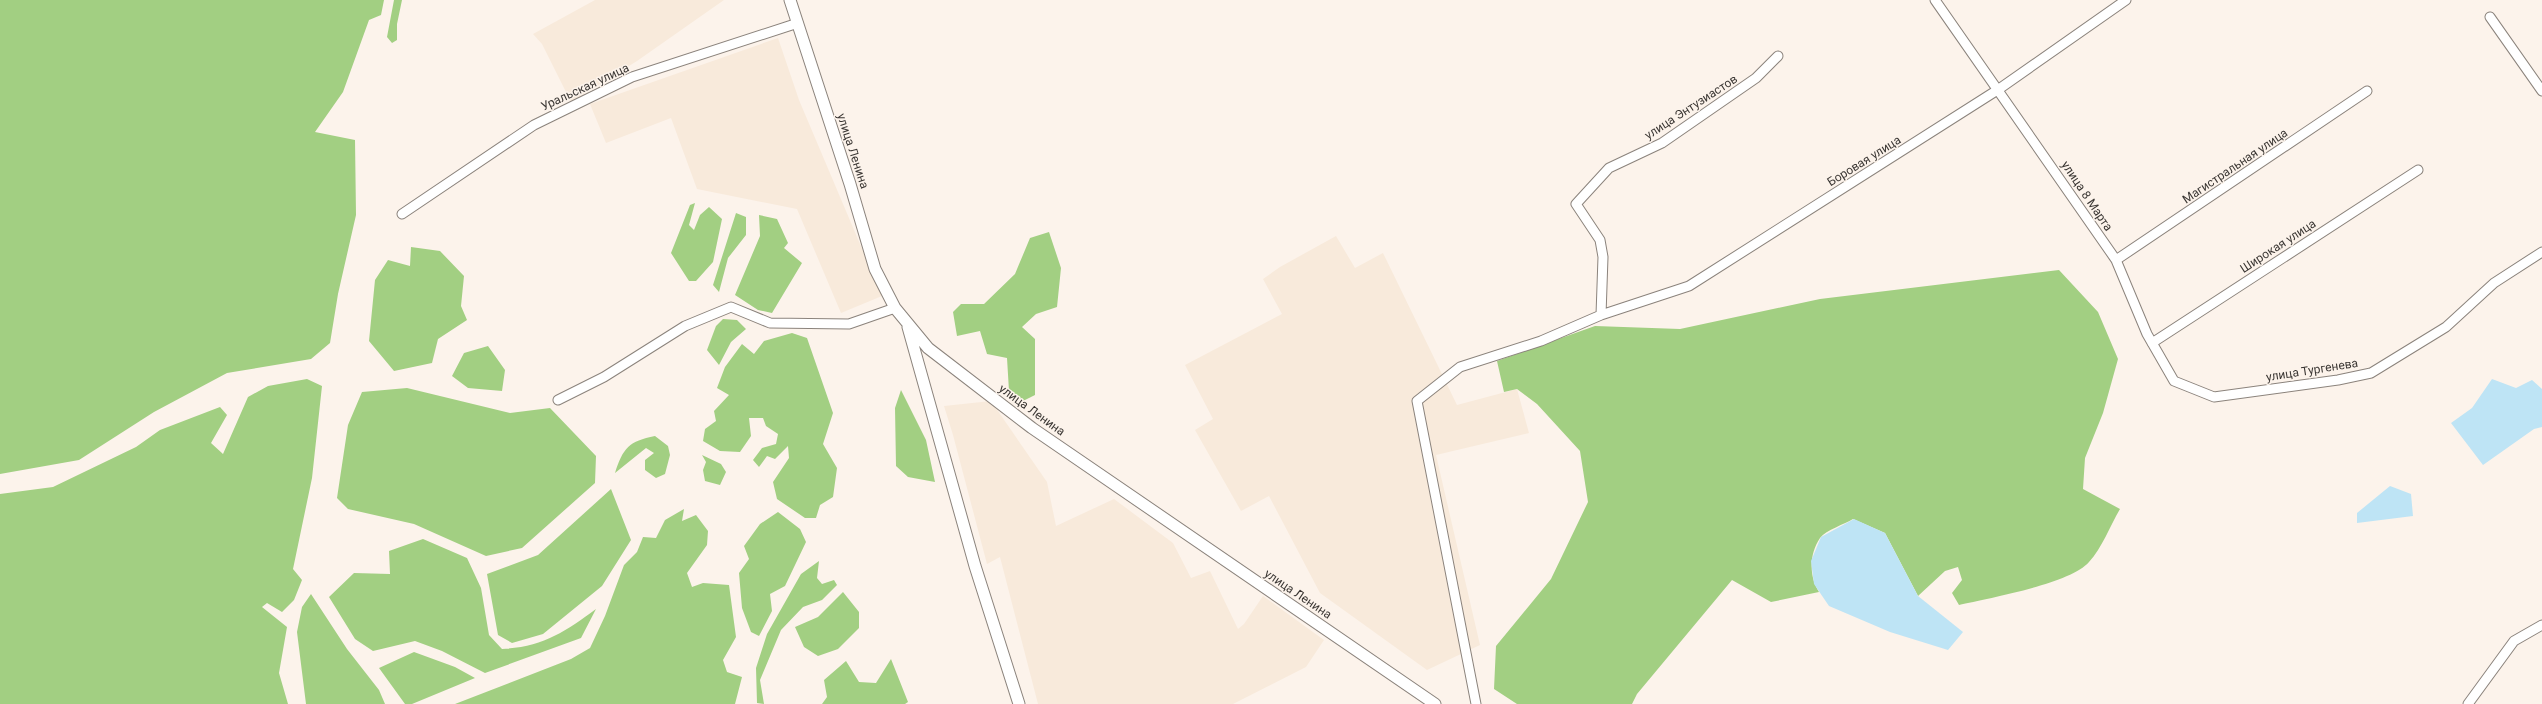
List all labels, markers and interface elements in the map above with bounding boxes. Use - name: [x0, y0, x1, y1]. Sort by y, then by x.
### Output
- street label: Уральская улица: [539, 60, 631, 114]
- street label: улица Энтузиастов: [1642, 72, 1740, 142]
- street label: улица Ленина: [834, 112, 872, 190]
- street label: Магистральная улица: [2180, 126, 2290, 206]
- street label: Боровая улица: [1825, 133, 1903, 189]
- street label: улица 8 Марта: [2059, 158, 2115, 234]
- street label: Широкая улица: [2238, 216, 2318, 276]
- street label: улица Тургенева: [2265, 356, 2359, 384]
- street label: улица Ленина: [996, 381, 1068, 439]
- street label: улица Ленина: [1262, 566, 1334, 622]

